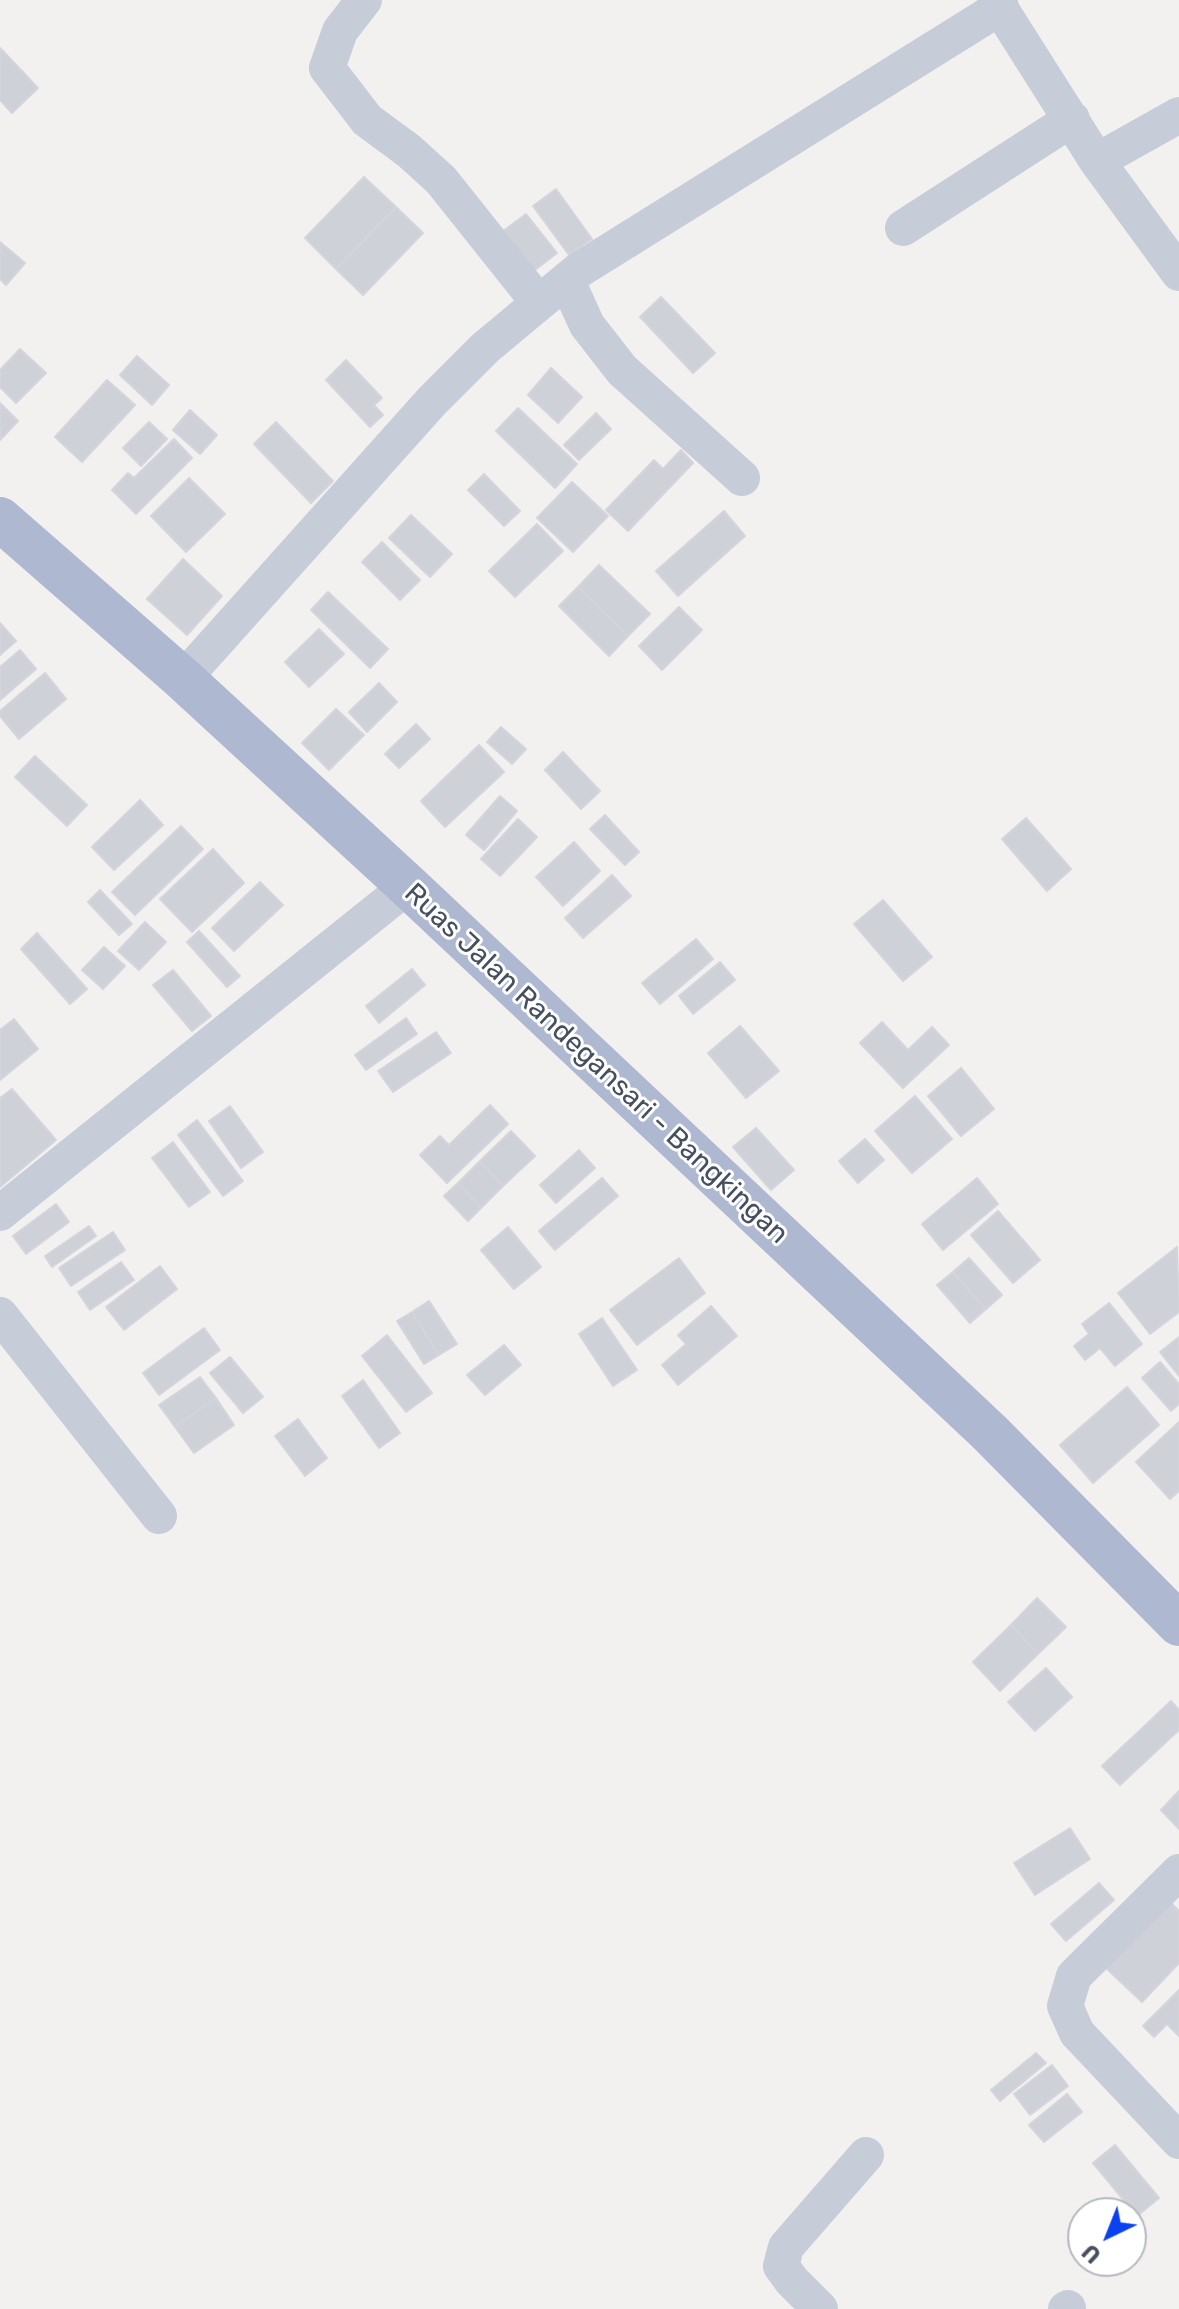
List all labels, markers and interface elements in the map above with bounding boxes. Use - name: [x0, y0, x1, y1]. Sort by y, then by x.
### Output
- street label: Ruas Jalan Randegansari - Bangkingan: [397, 877, 795, 1251]
- north arrow: [1067, 2197, 1147, 2277]
- text: U: [1077, 2238, 1107, 2269]

